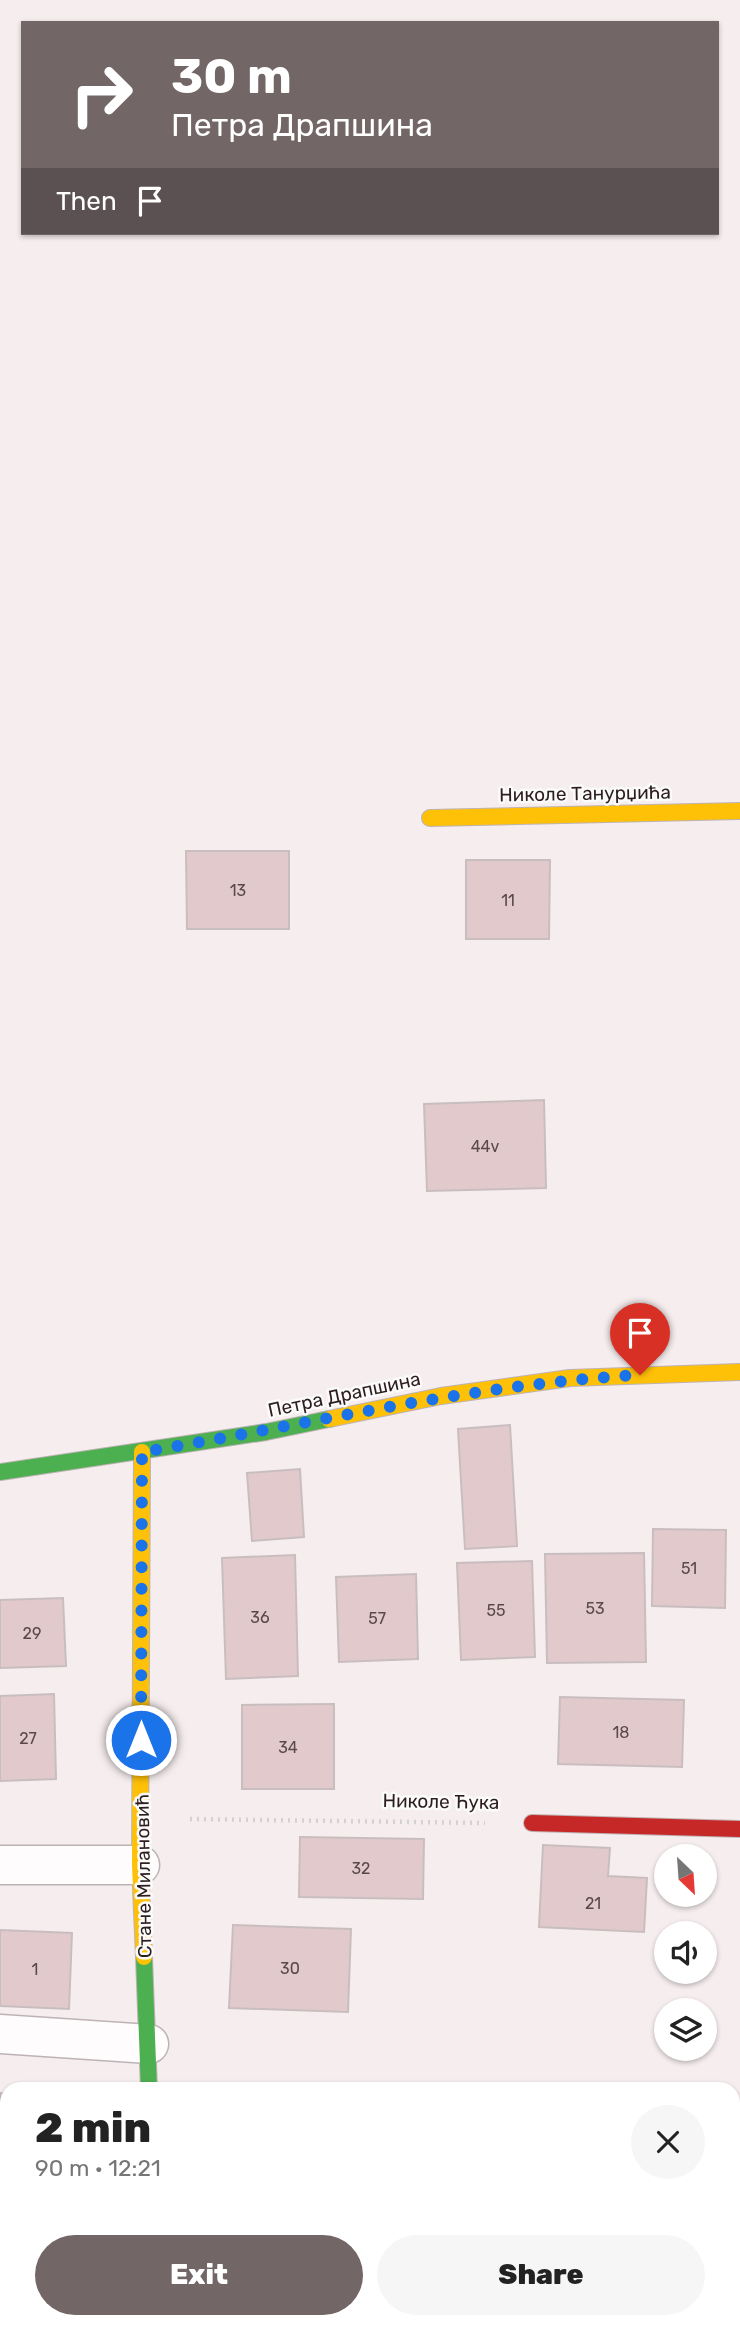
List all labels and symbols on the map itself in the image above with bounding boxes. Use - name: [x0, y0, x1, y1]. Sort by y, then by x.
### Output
- street label: Николе Танурџића: [499, 781, 671, 806]
- house number: 13: [230, 881, 246, 900]
- house number: 11: [501, 891, 515, 910]
- house number: 44v: [471, 1137, 499, 1156]
- pin: [610, 1303, 670, 1375]
- street label: Петра Драпшина: [266, 1367, 423, 1422]
- house number: 51: [681, 1559, 697, 1578]
- house number: 53: [585, 1599, 605, 1618]
- house number: 55: [486, 1601, 506, 1620]
- house number: 36: [250, 1608, 270, 1627]
- house number: 57: [368, 1609, 386, 1628]
- house number: 29: [23, 1624, 41, 1643]
- position arrow: [104, 1703, 178, 1777]
- house number: 18: [612, 1723, 630, 1742]
- house number: 27: [19, 1729, 37, 1748]
- house number: 34: [278, 1738, 298, 1757]
- street label: Николе Ћука: [382, 1789, 500, 1814]
- street label: Стане Милановић: [131, 1794, 156, 1958]
- north arrow: [654, 1844, 718, 1908]
- house number: 32: [351, 1859, 371, 1878]
- house number: 21: [585, 1894, 601, 1913]
- house number: 30: [280, 1959, 300, 1978]
- house number: 1: [32, 1960, 38, 1979]

